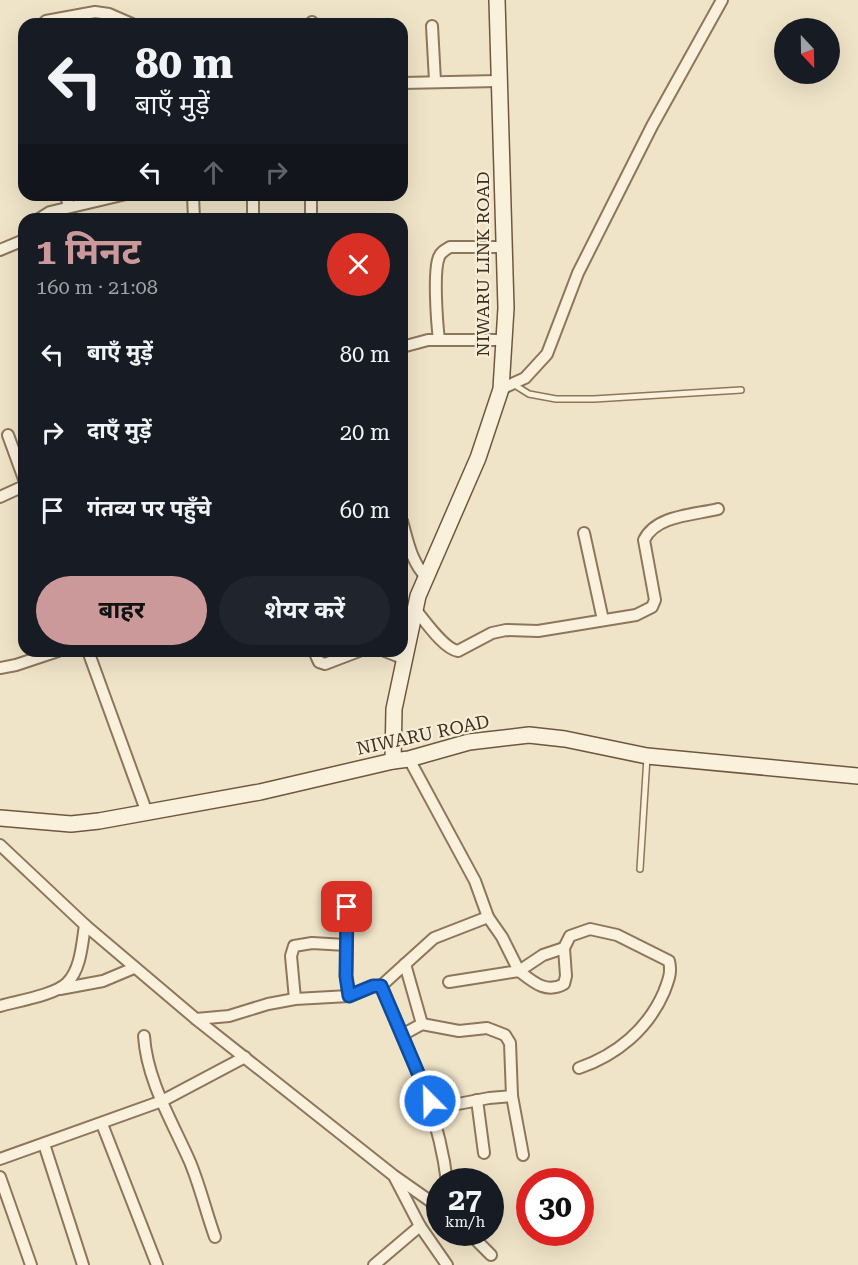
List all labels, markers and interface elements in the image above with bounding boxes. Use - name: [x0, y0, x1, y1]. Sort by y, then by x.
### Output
- north arrow: [774, 18, 840, 84]
- map controls: [774, 18, 840, 84]
- text: 80 m: [135, 39, 233, 88]
- icon: left: [36, 42, 114, 120]
- text: बाएँ मुड़ें: [135, 89, 210, 121]
- icon: left: [134, 156, 167, 189]
- icon: ahead: [197, 156, 230, 189]
- icon: right: [260, 156, 293, 189]
- street label: NIWARU LINK ROAD: [472, 171, 493, 357]
- text: 1 मिनट: [36, 231, 141, 273]
- button: close: [327, 233, 390, 296]
- text: 160 m · 21:08: [36, 275, 158, 299]
- icon: left: [36, 338, 69, 371]
- text: बाएँ मुड़ें: [87, 340, 153, 365]
- text: 80 m: [340, 342, 390, 367]
- icon: right: [36, 416, 69, 449]
- text: दाएँ मुड़ें: [87, 418, 152, 443]
- text: 20 m: [340, 420, 390, 445]
- icon: arrive: [36, 494, 69, 527]
- text: गंतव्य पर पहुँचे: [87, 496, 211, 521]
- text: 60 m: [340, 498, 390, 523]
- button: बाहर: [36, 576, 207, 645]
- button: शेयर करें: [219, 576, 390, 645]
- street label: NIWARU ROAD: [354, 710, 491, 759]
- pin: [321, 881, 372, 932]
- icon: arrive: [330, 890, 363, 923]
- position arrow: [398, 1069, 462, 1133]
- speed limit sign: 30: [516, 1168, 594, 1246]
- text: 27: [448, 1182, 482, 1217]
- text: km/h: [445, 1213, 485, 1231]

